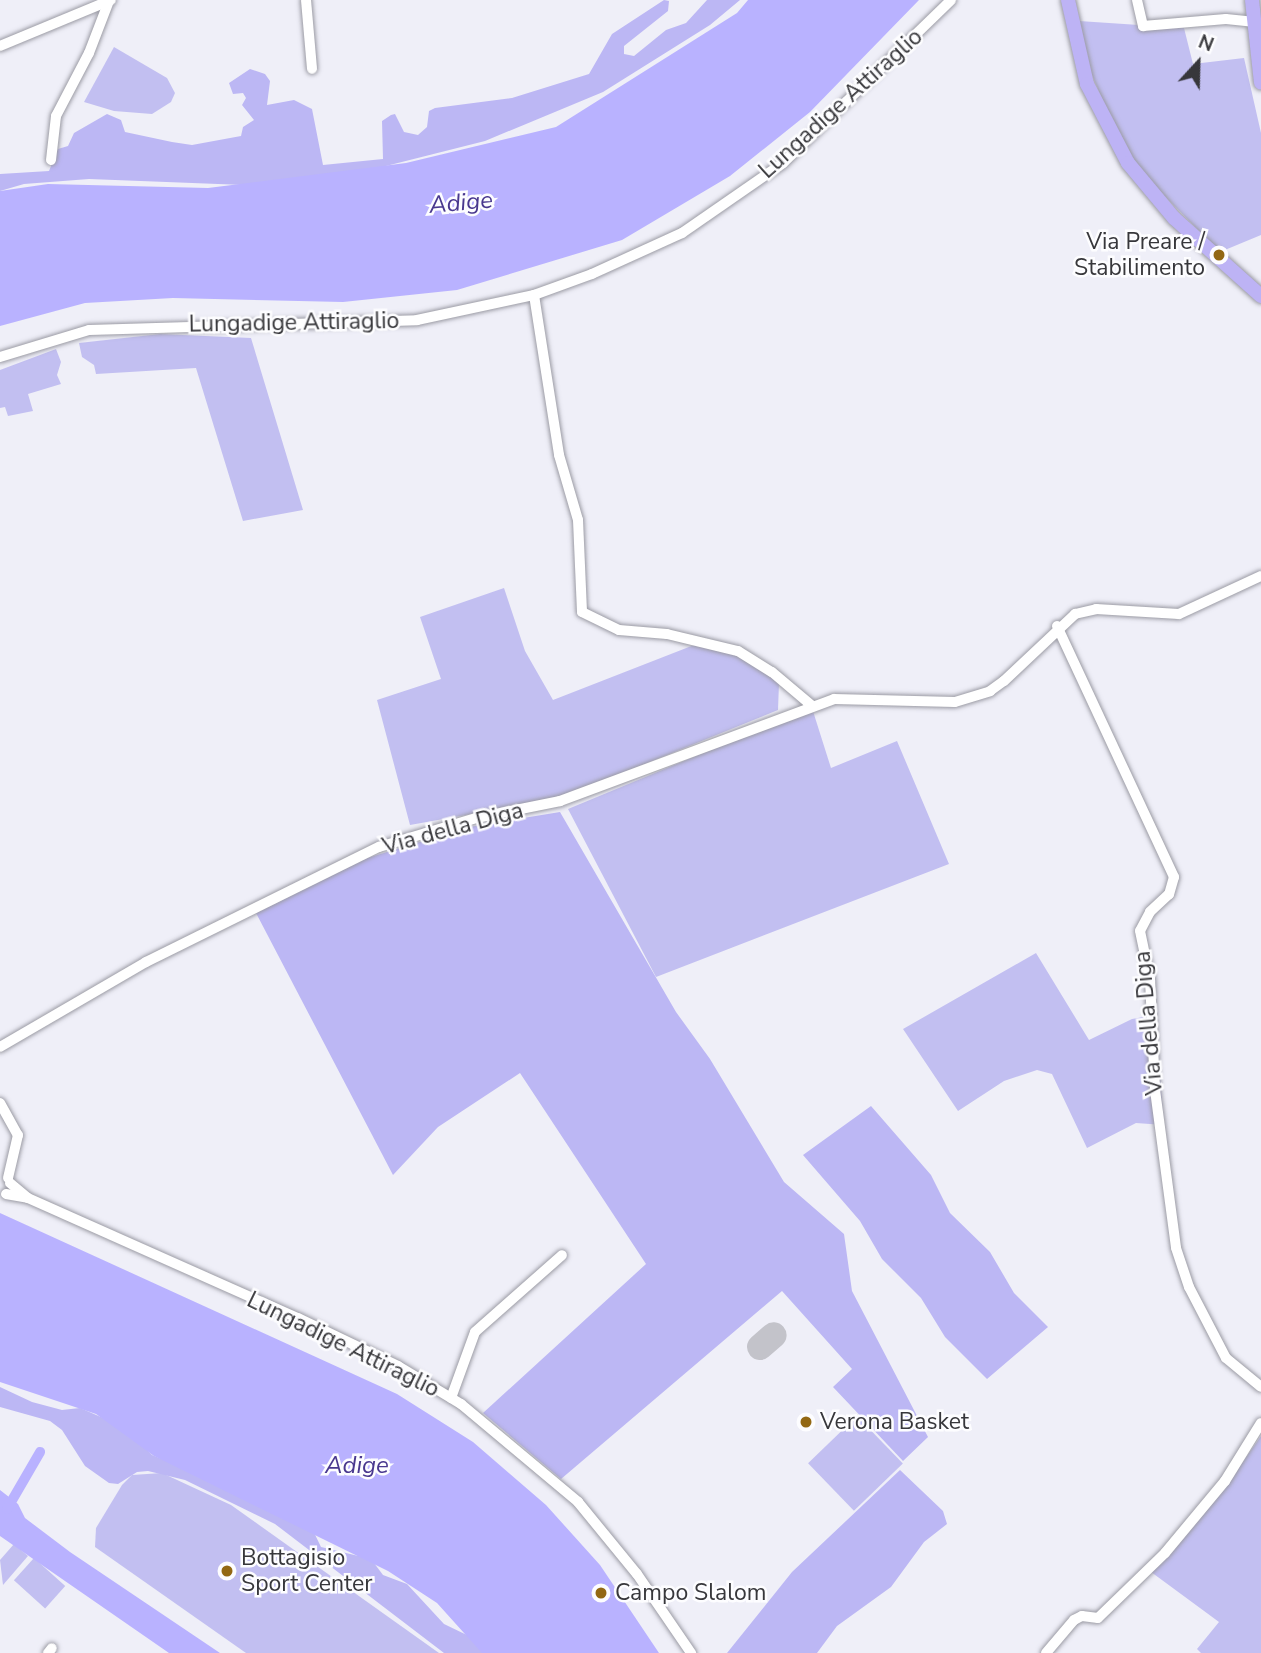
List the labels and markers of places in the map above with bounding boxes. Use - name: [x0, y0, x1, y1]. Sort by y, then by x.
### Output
- place label: Via Preare / Stabilimento: [1074, 228, 1205, 282]
- marker: Via Preare / Stabilimento: [1211, 247, 1227, 263]
- place label: Verona Basket: [820, 1408, 969, 1436]
- marker: Verona Basket: [798, 1414, 814, 1430]
- place label: Bottagisio Sport Center: [241, 1544, 373, 1598]
- marker: Bottagisio Sport Center: [219, 1563, 235, 1579]
- place label: Campo Slalom: [615, 1579, 766, 1607]
- marker: Campo Slalom: [593, 1585, 609, 1601]

